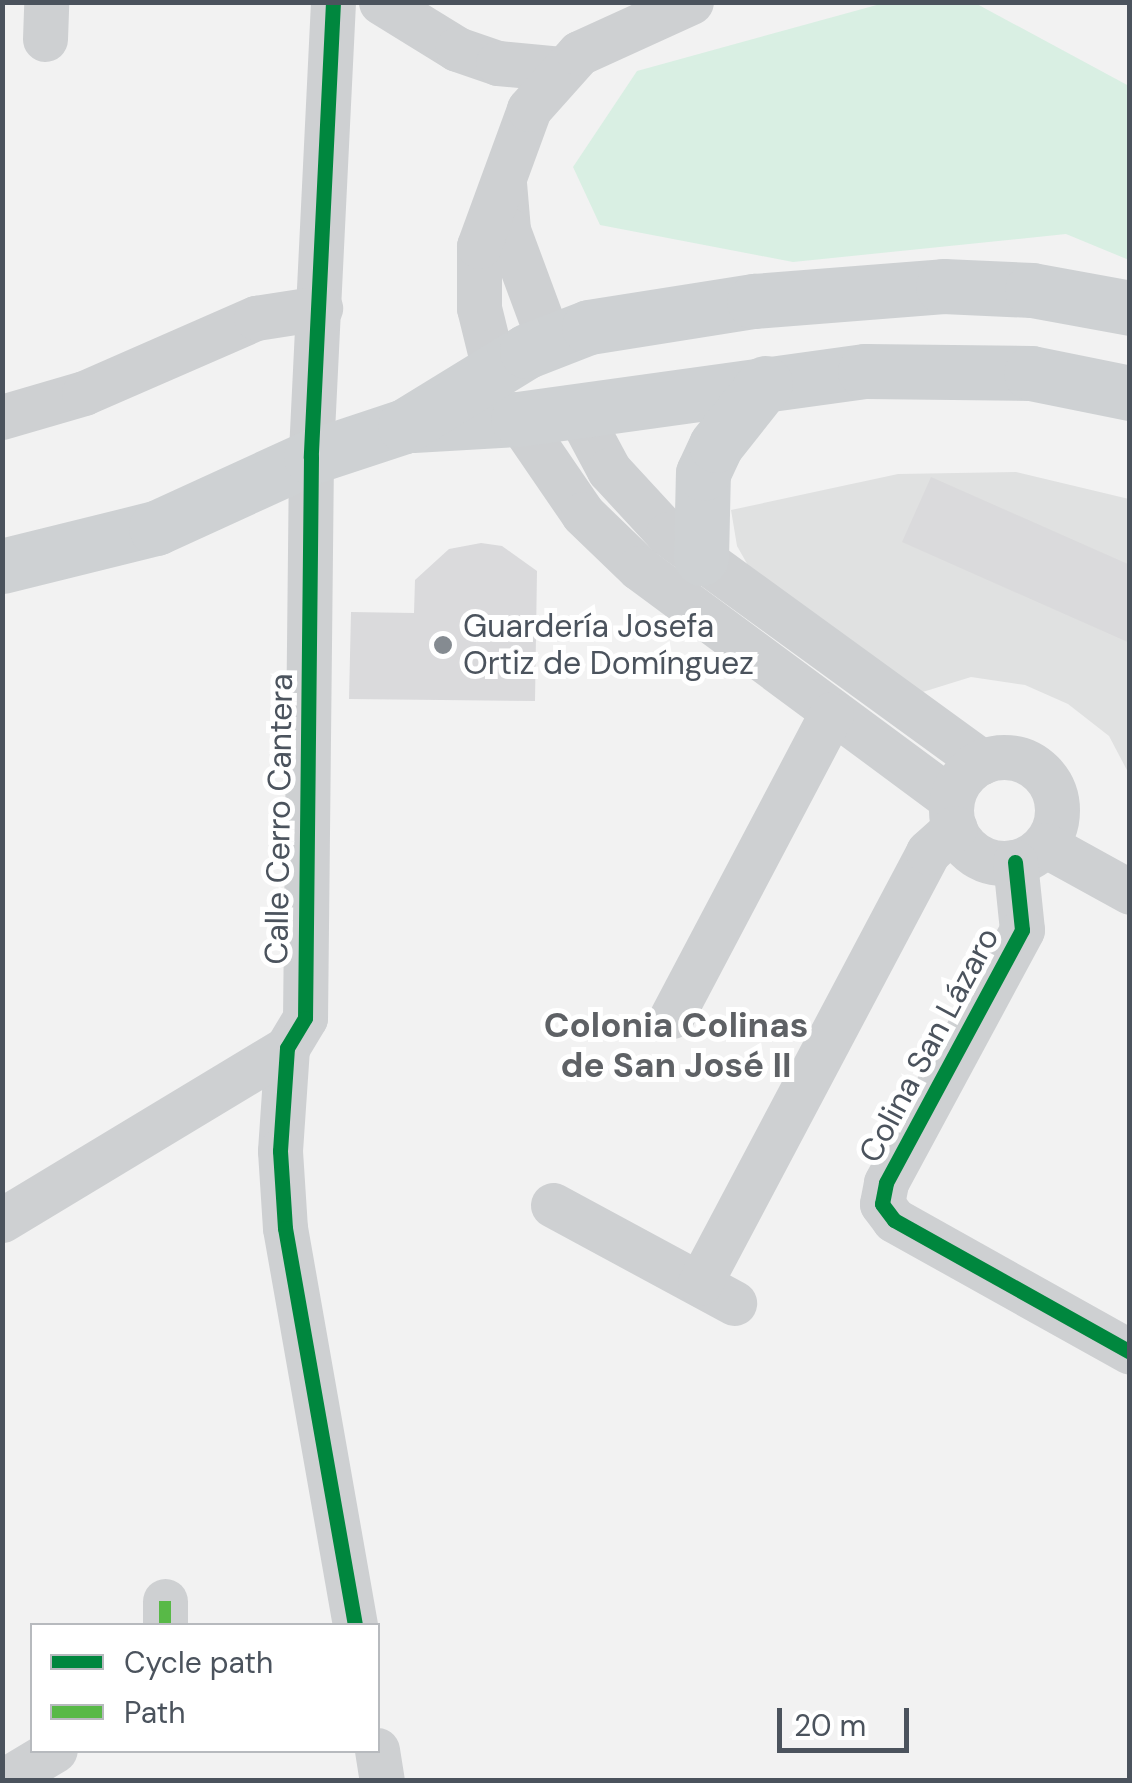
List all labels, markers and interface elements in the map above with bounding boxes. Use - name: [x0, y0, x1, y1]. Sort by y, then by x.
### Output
- place label: Guardería Josefa Ortiz de Domínguez: [463, 608, 754, 683]
- marker: Guardería Josefa Ortiz de Domínguez: [432, 634, 454, 656]
- street label: Calle Cerro Cantera: [257, 673, 301, 965]
- street label: Colina San Lázaro: [851, 921, 1007, 1169]
- district label: Colonia Colinas de San José II: [544, 1004, 808, 1086]
- legend: [30, 1623, 380, 1753]
- text: Cycle path: [124, 1643, 273, 1682]
- scale bar: [782, 1688, 914, 1750]
- text: Path: [124, 1693, 186, 1732]
- text: 20 m: [794, 1706, 866, 1745]

